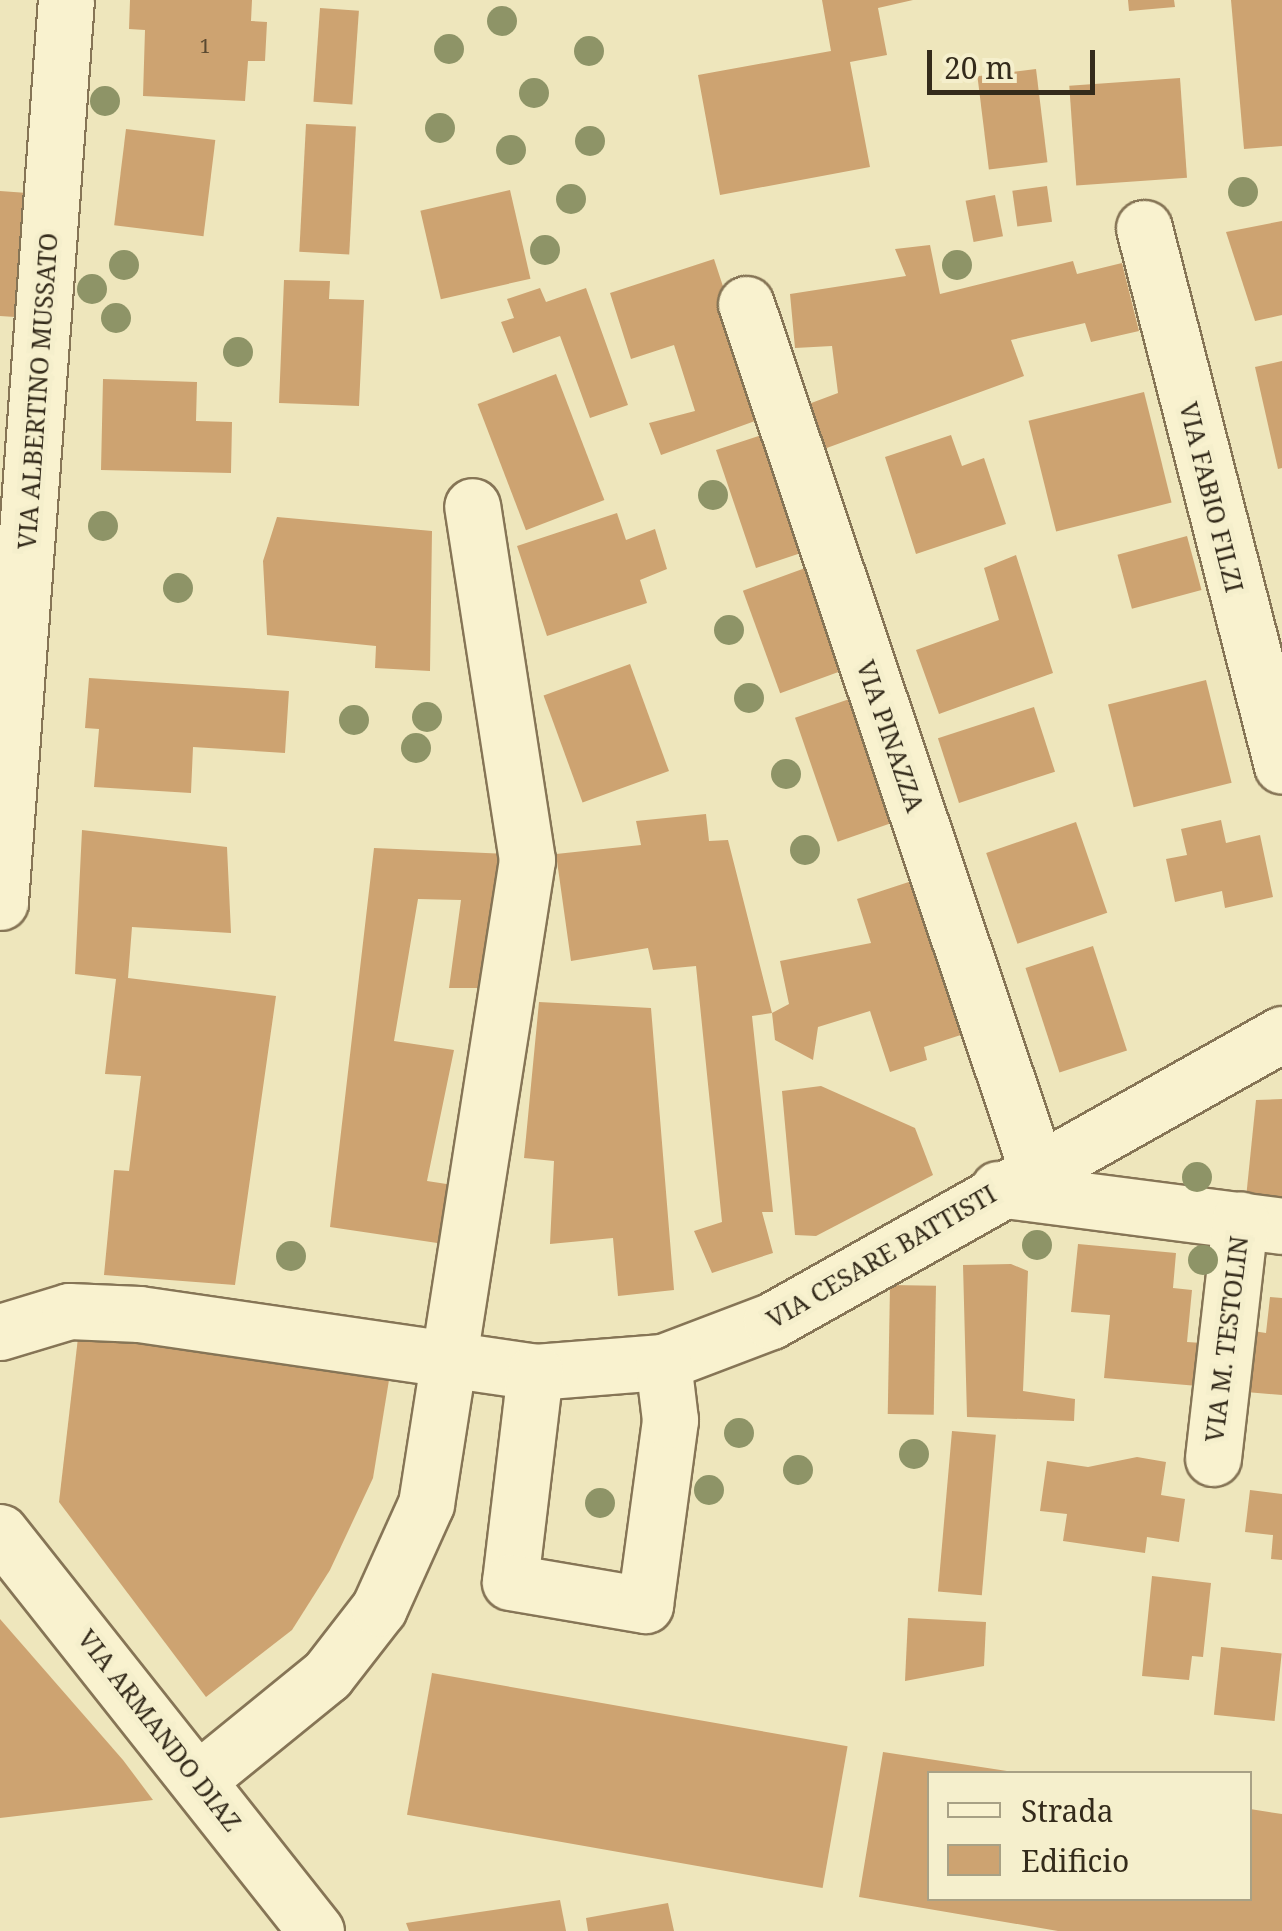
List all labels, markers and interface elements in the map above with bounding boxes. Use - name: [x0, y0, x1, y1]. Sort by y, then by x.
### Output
- scale bar: [932, 30, 1100, 92]
- house number: 1: [199, 33, 211, 57]
- text: 20 m: [944, 47, 1014, 88]
- street label: VIA ALBERTINO MUSSATO: [11, 232, 63, 550]
- street label: VIA FABIO FILZI: [1174, 399, 1250, 595]
- street label: VIA PINAZZA: [851, 656, 931, 816]
- street label: VIA CESARE BATTISTI: [761, 1178, 1001, 1334]
- street label: VIA M. TESTOLIN: [1198, 1234, 1254, 1444]
- street label: VIA ARMANDO DIAZ: [72, 1623, 248, 1837]
- legend: [927, 1771, 1252, 1901]
- text: Strada: [1021, 1790, 1114, 1831]
- text: Edificio: [1021, 1840, 1129, 1881]

